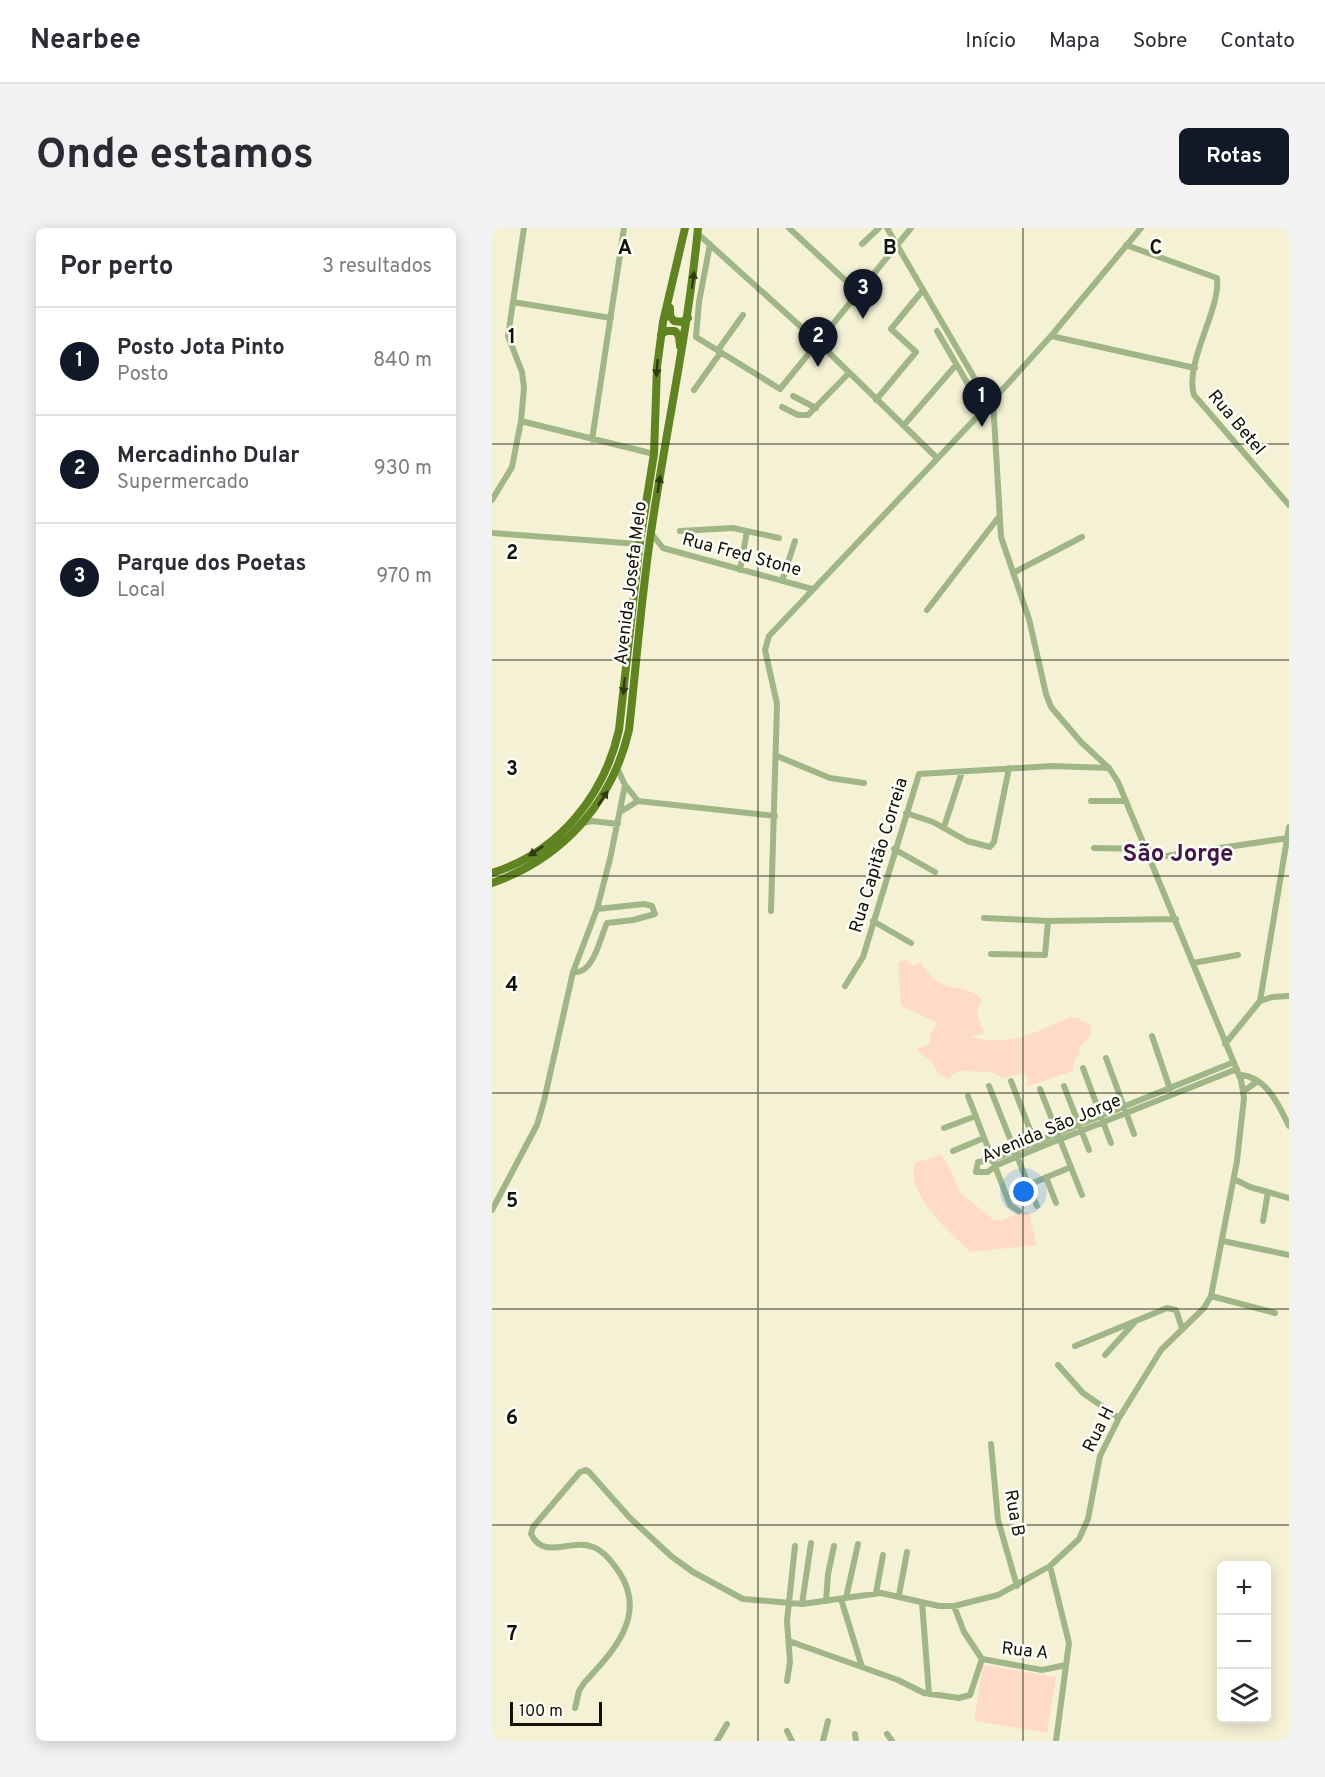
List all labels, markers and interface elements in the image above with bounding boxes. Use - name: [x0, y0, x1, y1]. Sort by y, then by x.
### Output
- text: Nearbee: [30, 23, 141, 59]
- text: Início: [965, 28, 1016, 55]
- text: Mapa: [1049, 28, 1100, 55]
- text: Sobre: [1133, 28, 1187, 55]
- text: Contato: [1220, 28, 1295, 55]
- button: Rotas: [1179, 128, 1289, 185]
- text: Onde estamos: [36, 130, 314, 183]
- text: A: [618, 236, 632, 262]
- text: B: [883, 236, 897, 262]
- text: C: [1150, 236, 1162, 262]
- text: Por perto: [60, 251, 174, 284]
- text: 3 resultados: [322, 254, 432, 280]
- pin: 3: [844, 270, 883, 319]
- one-way arrow: [688, 271, 698, 290]
- pin: 2: [798, 318, 838, 367]
- text: 1: [508, 325, 516, 351]
- text: Posto Jota Pinto: [117, 335, 285, 362]
- text: 1: [76, 348, 84, 374]
- text: 840 m: [373, 348, 432, 374]
- one-way arrow: [652, 358, 662, 377]
- text: Posto: [117, 362, 168, 388]
- pin: 1: [962, 378, 1002, 427]
- street label: Rua Betel: [1202, 386, 1270, 460]
- text: Mercadinho Dular: [117, 443, 300, 470]
- text: 2: [73, 456, 86, 482]
- text: 930 m: [374, 456, 432, 482]
- text: Supermercado: [117, 470, 249, 496]
- one-way arrow: [655, 475, 664, 494]
- street label: Avenida Josefa Melo: [610, 500, 653, 666]
- street label: Rua Fred Stone: [679, 528, 804, 582]
- text: 2: [506, 541, 518, 567]
- text: Parque dos Poetas: [117, 551, 306, 578]
- text: 3: [74, 564, 86, 590]
- text: 970 m: [376, 564, 432, 590]
- text: Local: [117, 578, 165, 604]
- one-way arrow: [619, 677, 629, 696]
- text: 3: [506, 757, 518, 783]
- street label: Rua Capitão Correia: [845, 775, 914, 936]
- one-way arrow: [597, 789, 608, 806]
- district label: São Jorge: [1123, 840, 1233, 870]
- one-way arrow: [529, 845, 545, 857]
- text: 4: [506, 973, 518, 999]
- street label: Avenida São Jorge: [978, 1090, 1125, 1169]
- your location: [1009, 1177, 1038, 1206]
- text: 5: [506, 1189, 518, 1215]
- street label: Rua H: [1078, 1403, 1121, 1456]
- text: 6: [506, 1406, 518, 1432]
- street label: Rua B: [998, 1488, 1029, 1539]
- map controls: [1217, 1561, 1271, 1723]
- button: +: [1217, 1561, 1271, 1615]
- button: −: [1217, 1615, 1271, 1669]
- text: 7: [507, 1622, 517, 1648]
- street label: Rua A: [1000, 1638, 1050, 1665]
- button: layers: [1217, 1669, 1271, 1723]
- scale bar: [510, 1699, 602, 1726]
- text: 100 m: [519, 1702, 563, 1722]

